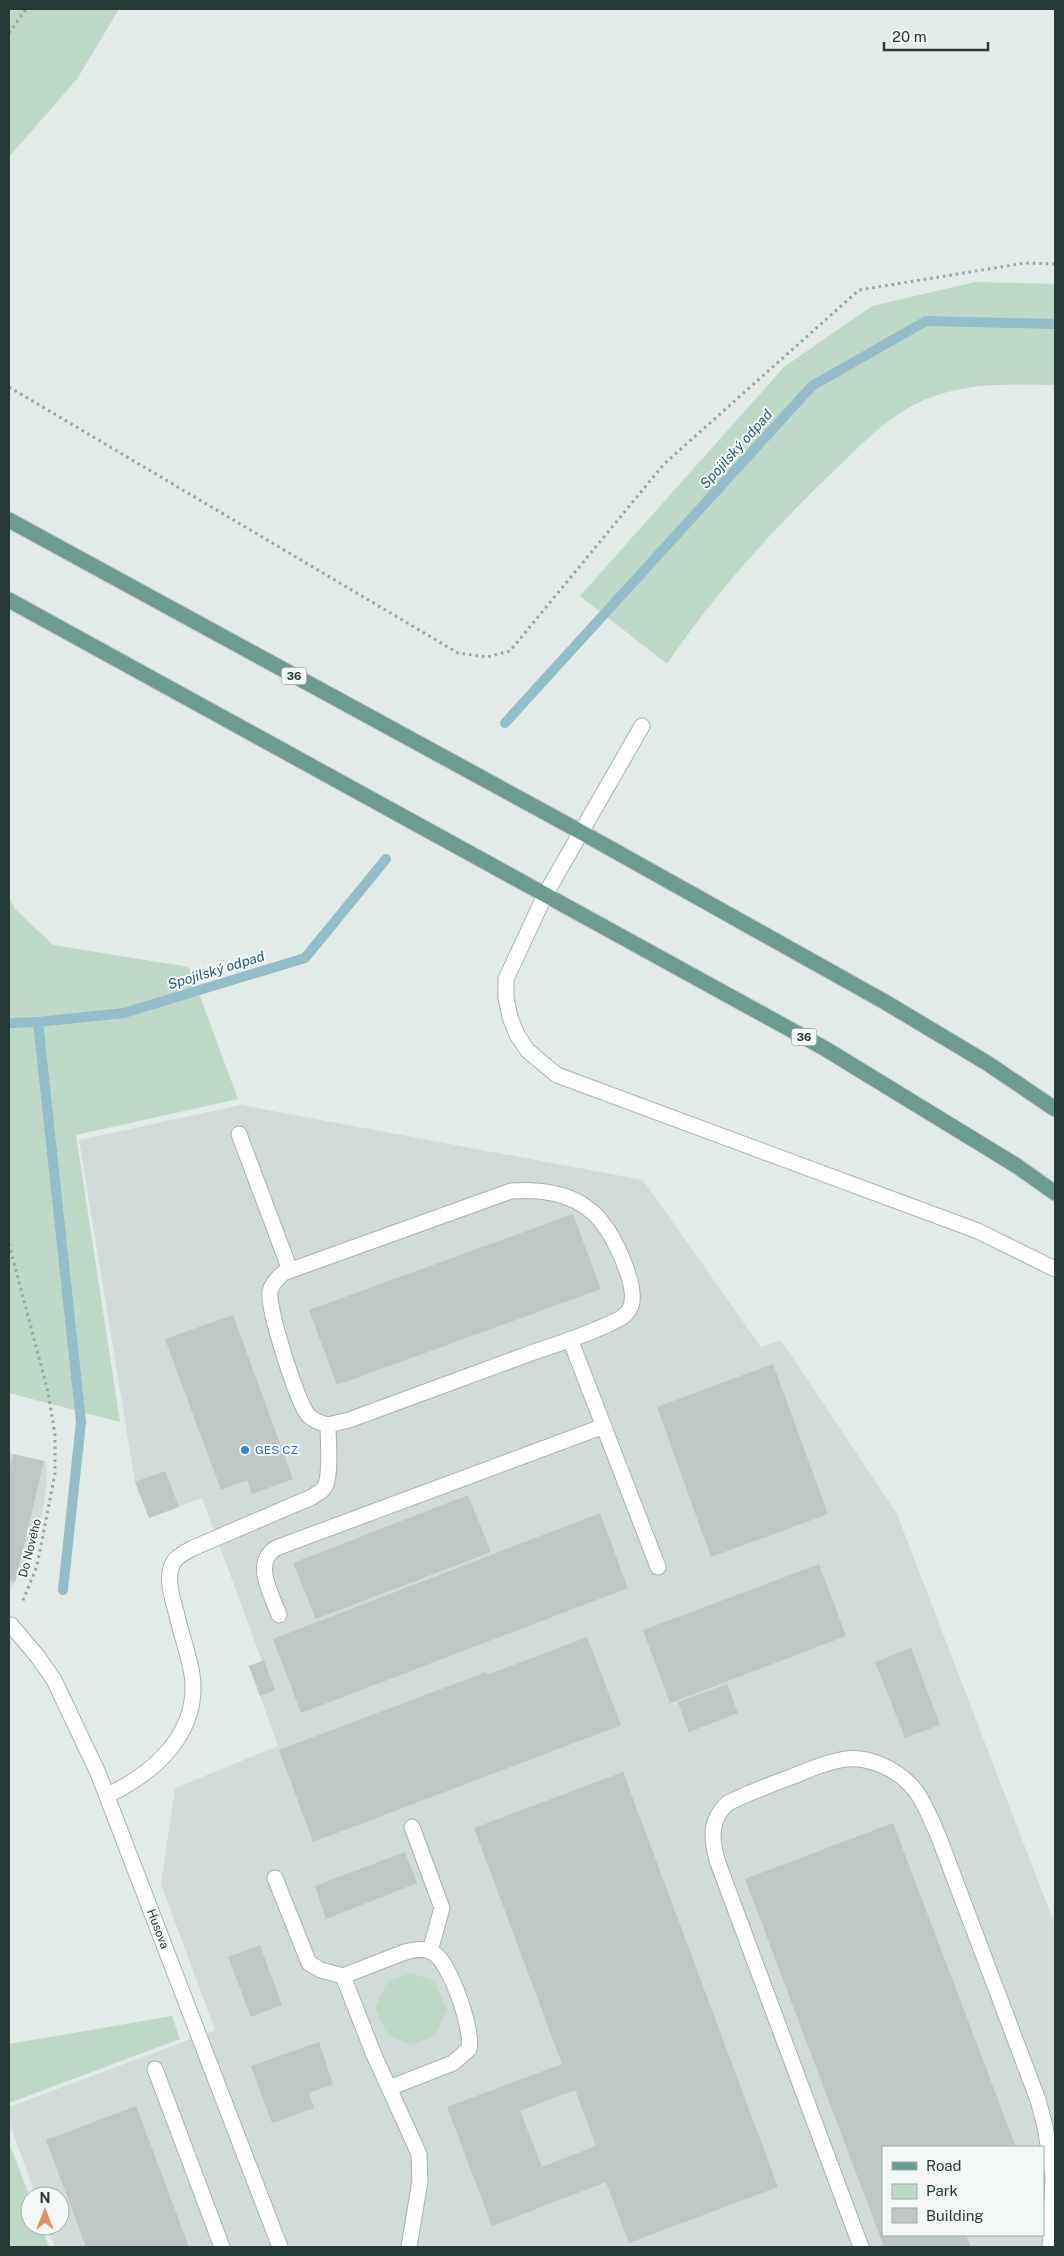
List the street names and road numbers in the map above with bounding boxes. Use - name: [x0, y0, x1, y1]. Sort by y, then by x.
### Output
- road number: 36: [282, 668, 306, 684]
- road number: 36: [792, 1028, 816, 1046]
- street label: Do Nového: [16, 1517, 44, 1579]
- street label: Husova: [144, 1907, 172, 1951]

